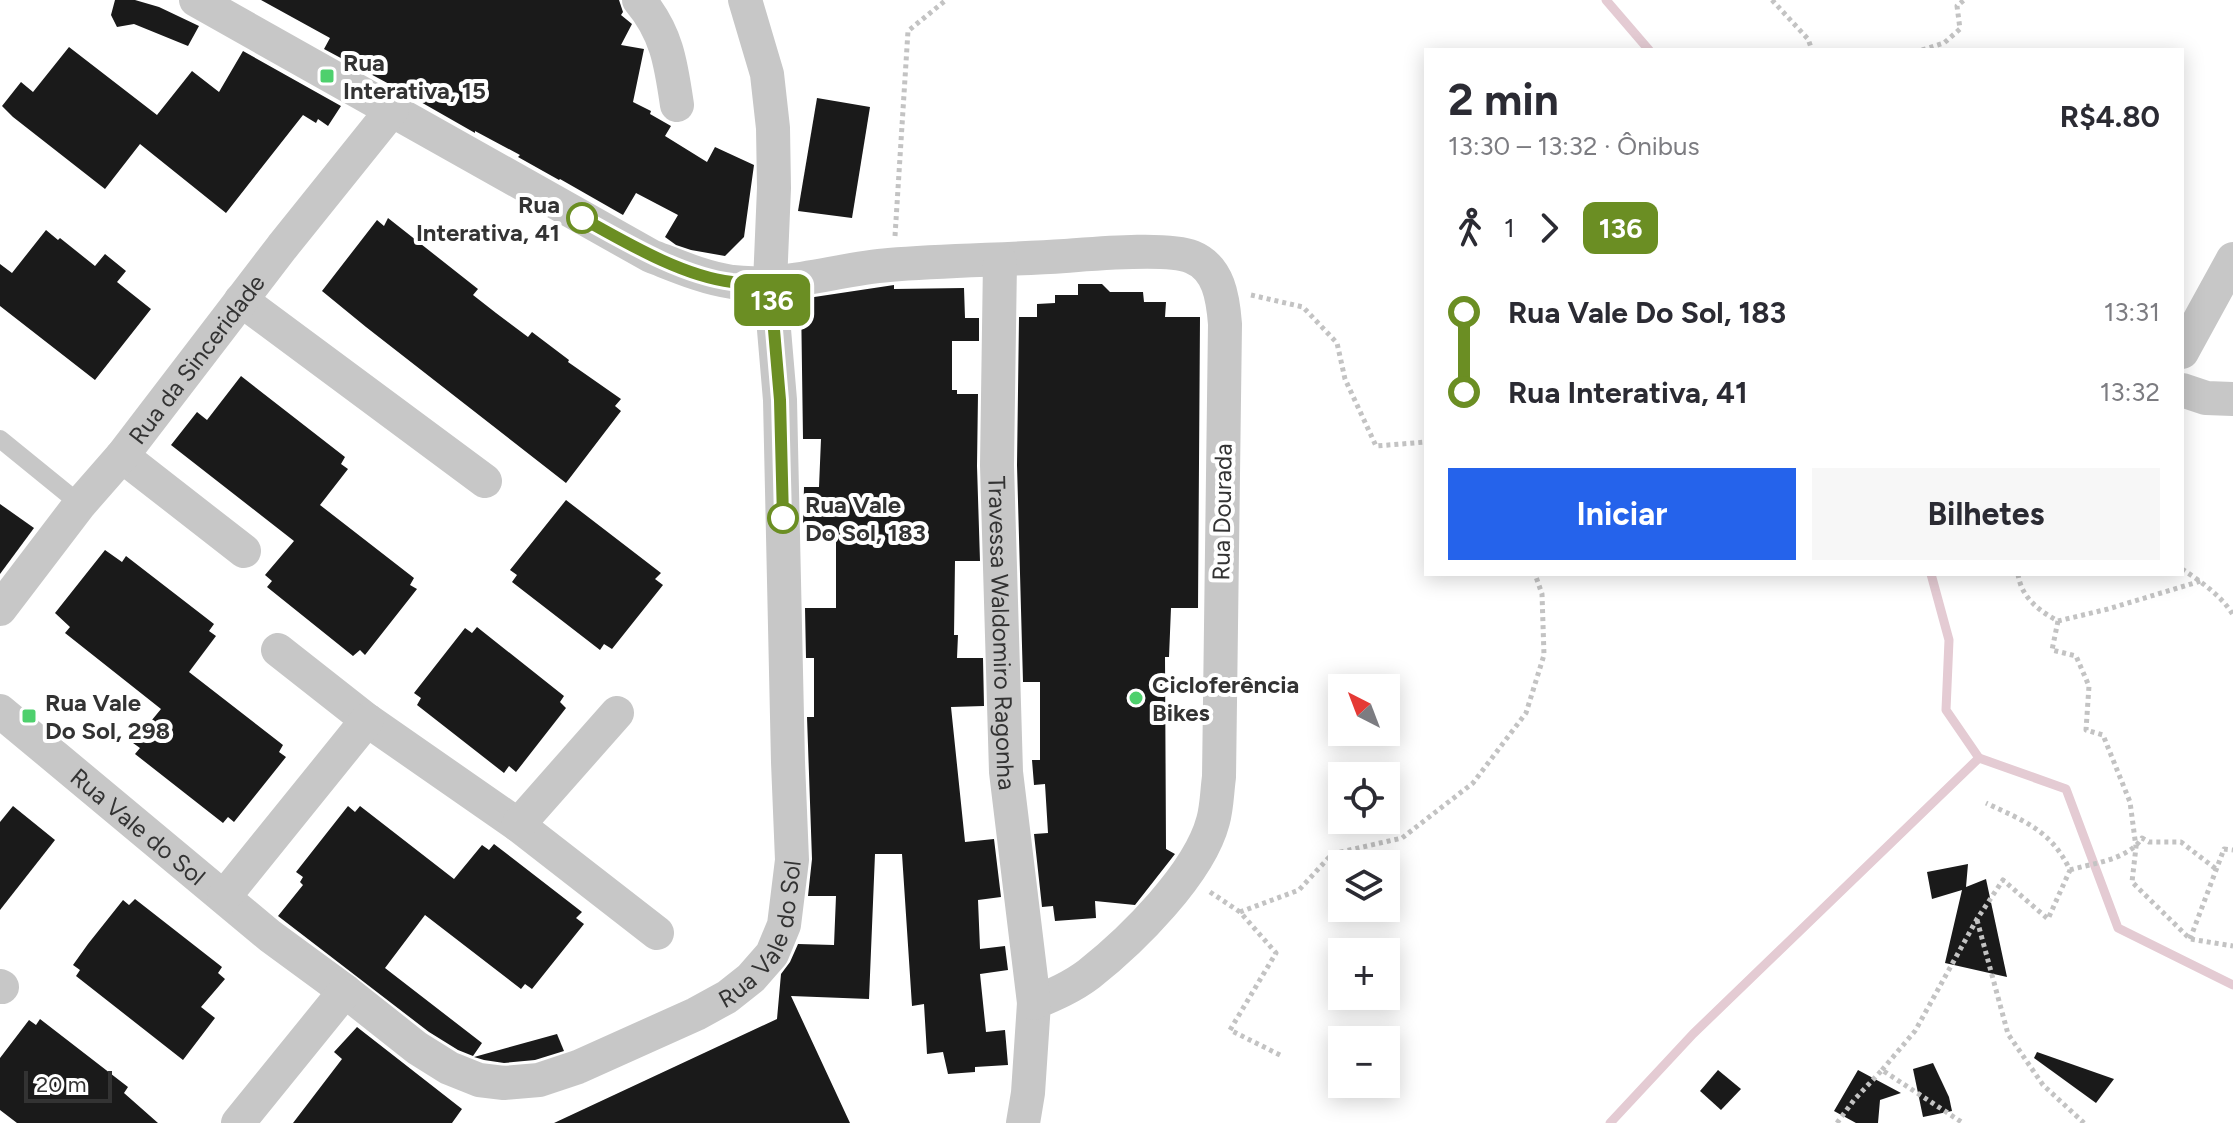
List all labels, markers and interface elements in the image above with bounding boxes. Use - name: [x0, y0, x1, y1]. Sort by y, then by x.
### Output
- place label: Rua Interativa, 15: [343, 48, 486, 105]
- marker: Rua Interativa, 15: [318, 67, 336, 85]
- text: 2 min: [1448, 73, 1559, 126]
- text: R$4.80: [2060, 98, 2160, 135]
- text: 13:30 – 13:32 · Ônibus: [1448, 130, 1700, 162]
- place label: Rua Interativa, 41: [416, 190, 560, 247]
- marker: Rua Interativa, 41: [567, 203, 597, 233]
- icon: walk: [1448, 206, 1492, 250]
- icon: forward: [1527, 206, 1571, 250]
- text: 136: [1599, 211, 1642, 245]
- text: 1: [1504, 212, 1515, 244]
- street label: Rua da Sinceridade: [122, 268, 270, 450]
- line badge: 136: [726, 274, 818, 326]
- text: 136: [750, 283, 794, 317]
- text: Rua Vale Do Sol, 183: [1508, 294, 1786, 331]
- text: 13:31: [2104, 296, 2160, 328]
- text: Rua Interativa, 41: [1508, 374, 1748, 411]
- text: 13:32: [2100, 376, 2160, 408]
- street label: Rua Dourada: [1206, 443, 1238, 581]
- button: Iniciar: [1448, 468, 1796, 560]
- button: Bilhetes: [1812, 468, 2160, 560]
- street label: Travessa Waldomiro Ragonha: [983, 475, 1023, 792]
- place label: Rua Vale Do Sol, 183: [805, 490, 926, 547]
- marker: Rua Vale Do Sol, 183: [768, 503, 798, 533]
- place label: Cicloferência Bikes: [1152, 670, 1299, 727]
- north arrow: [1328, 674, 1400, 746]
- map controls: [1328, 674, 1400, 1098]
- place label: Rua Vale Do Sol, 298: [45, 688, 170, 745]
- marker: Cicloferência Bikes: [1127, 689, 1145, 707]
- marker: Rua Vale Do Sol, 298: [20, 707, 38, 725]
- street label: Rua Vale do Sol: [65, 762, 212, 891]
- button: locate: [1328, 762, 1400, 834]
- button: layers: [1328, 850, 1400, 922]
- street label: Rua Vale do Sol: [713, 859, 806, 1013]
- button: +: [1328, 938, 1400, 1010]
- button: −: [1328, 1026, 1400, 1098]
- scale bar: [24, 1067, 112, 1103]
- text: 20 m: [36, 1071, 87, 1098]

